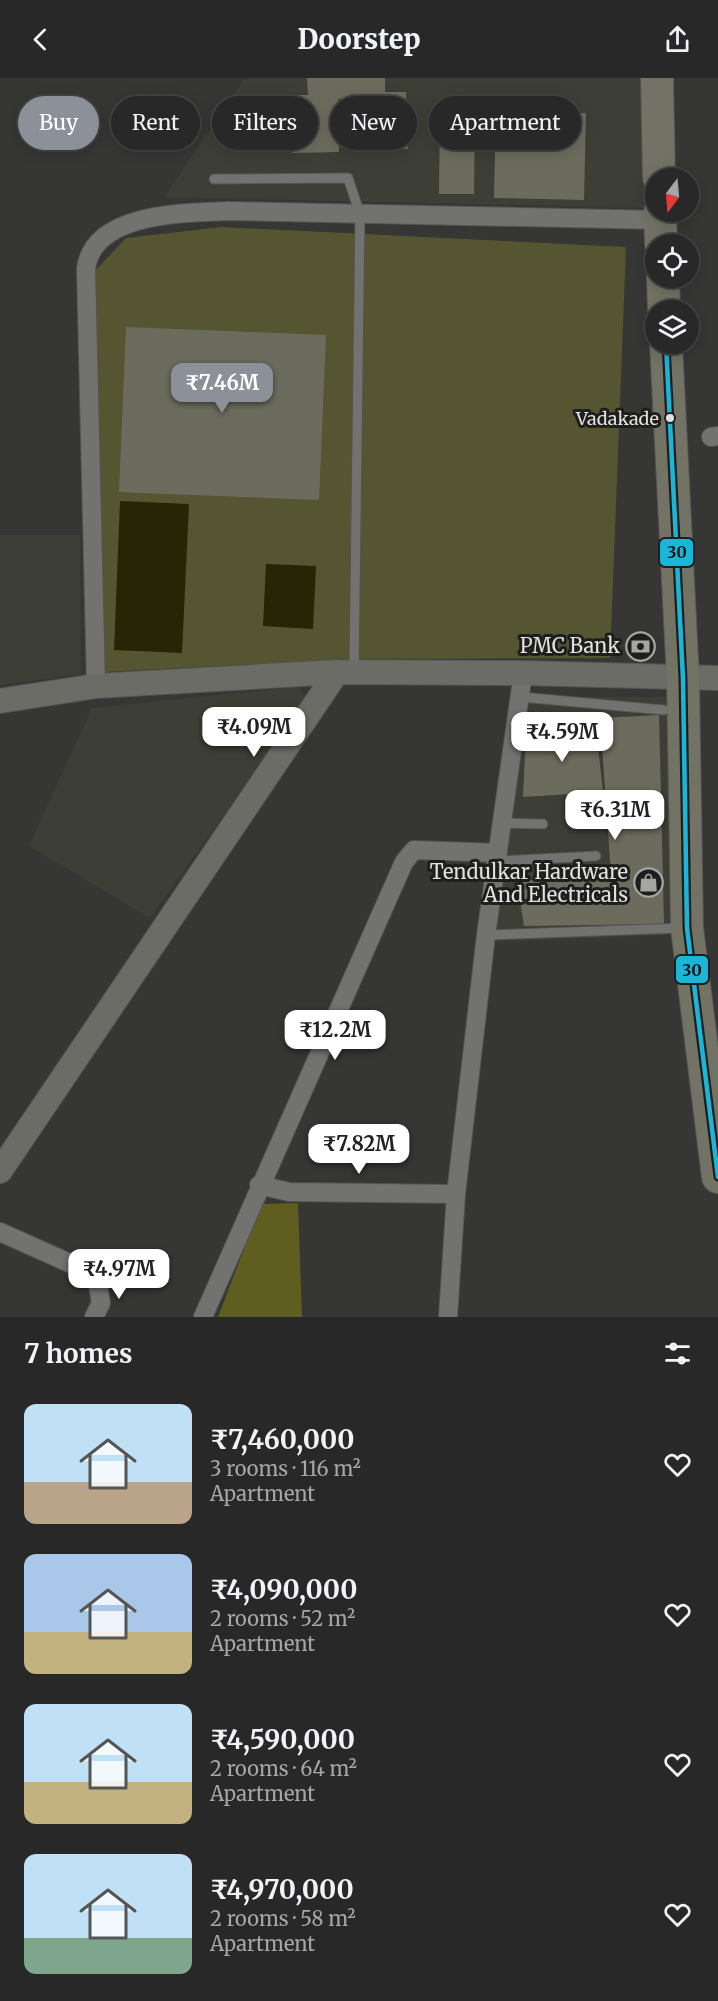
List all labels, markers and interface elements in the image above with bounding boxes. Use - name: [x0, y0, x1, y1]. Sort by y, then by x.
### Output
- text: Doorstep: [297, 22, 421, 56]
- icon: back: [24, 23, 57, 56]
- icon: share: [661, 23, 694, 56]
- chip: Buy: [18, 96, 99, 150]
- chip: Rent: [111, 96, 200, 150]
- chip: Filters: [212, 96, 318, 150]
- chip: New: [330, 96, 417, 150]
- chip: Apartment: [429, 96, 581, 150]
- north arrow: [645, 168, 699, 222]
- map controls: [645, 168, 699, 354]
- button: locate: [645, 234, 699, 288]
- button: layers: [645, 300, 699, 354]
- pin: ₹7.46M: [173, 363, 271, 414]
- text: ₹7.46M: [185, 370, 259, 395]
- place label: Vadakade: [575, 407, 659, 430]
- marker: Vadakade: [664, 412, 676, 424]
- line badge: 30: [659, 538, 694, 567]
- text: 30: [667, 542, 687, 562]
- bank icon: PMC Bank: [625, 630, 657, 662]
- place label: PMC Bank: [520, 633, 620, 658]
- pin: ₹4.09M: [205, 707, 303, 758]
- pin: ₹4.59M: [513, 712, 611, 763]
- text: ₹4.09M: [216, 714, 292, 739]
- text: ₹4.59M: [525, 719, 599, 744]
- pin: ₹6.31M: [566, 790, 664, 841]
- text: ₹6.31M: [579, 797, 651, 822]
- place label: Tendulkar Hardware And Electricals: [430, 859, 628, 907]
- shop icon: Tendulkar Hardware And Electricals: [633, 867, 665, 899]
- line badge: 30: [675, 955, 709, 984]
- text: 30: [682, 960, 702, 980]
- pin: ₹12.2M: [286, 1010, 384, 1061]
- text: ₹12.2M: [299, 1017, 371, 1042]
- pin: ₹7.82M: [310, 1124, 408, 1175]
- text: ₹7.82M: [322, 1131, 396, 1156]
- pin: ₹4.97M: [70, 1249, 168, 1300]
- text: ₹4.97M: [82, 1256, 156, 1281]
- text: 7 homes: [24, 1337, 132, 1370]
- icon: filters: [661, 1337, 694, 1370]
- text: ₹7,460,000: [210, 1423, 355, 1456]
- icon: home: [72, 1428, 144, 1500]
- icon: heart: [661, 1448, 694, 1481]
- text: 3 rooms · 116 m²: [210, 1456, 361, 1481]
- text: Apartment: [210, 1481, 315, 1506]
- text: ₹4,090,000: [210, 1573, 357, 1606]
- icon: home: [72, 1578, 144, 1650]
- icon: heart: [661, 1598, 694, 1631]
- text: 2 rooms · 52 m²: [210, 1606, 355, 1631]
- text: Apartment: [210, 1631, 315, 1656]
- text: ₹4,590,000: [210, 1723, 355, 1756]
- icon: home: [72, 1728, 144, 1800]
- icon: heart: [661, 1748, 694, 1781]
- text: 2 rooms · 64 m²: [210, 1756, 357, 1781]
- text: Apartment: [210, 1781, 315, 1806]
- text: ₹4,970,000: [210, 1873, 354, 1906]
- icon: home: [72, 1878, 144, 1950]
- icon: heart: [661, 1898, 694, 1931]
- text: 2 rooms · 58 m²: [210, 1906, 356, 1931]
- text: Apartment: [210, 1931, 315, 1956]

